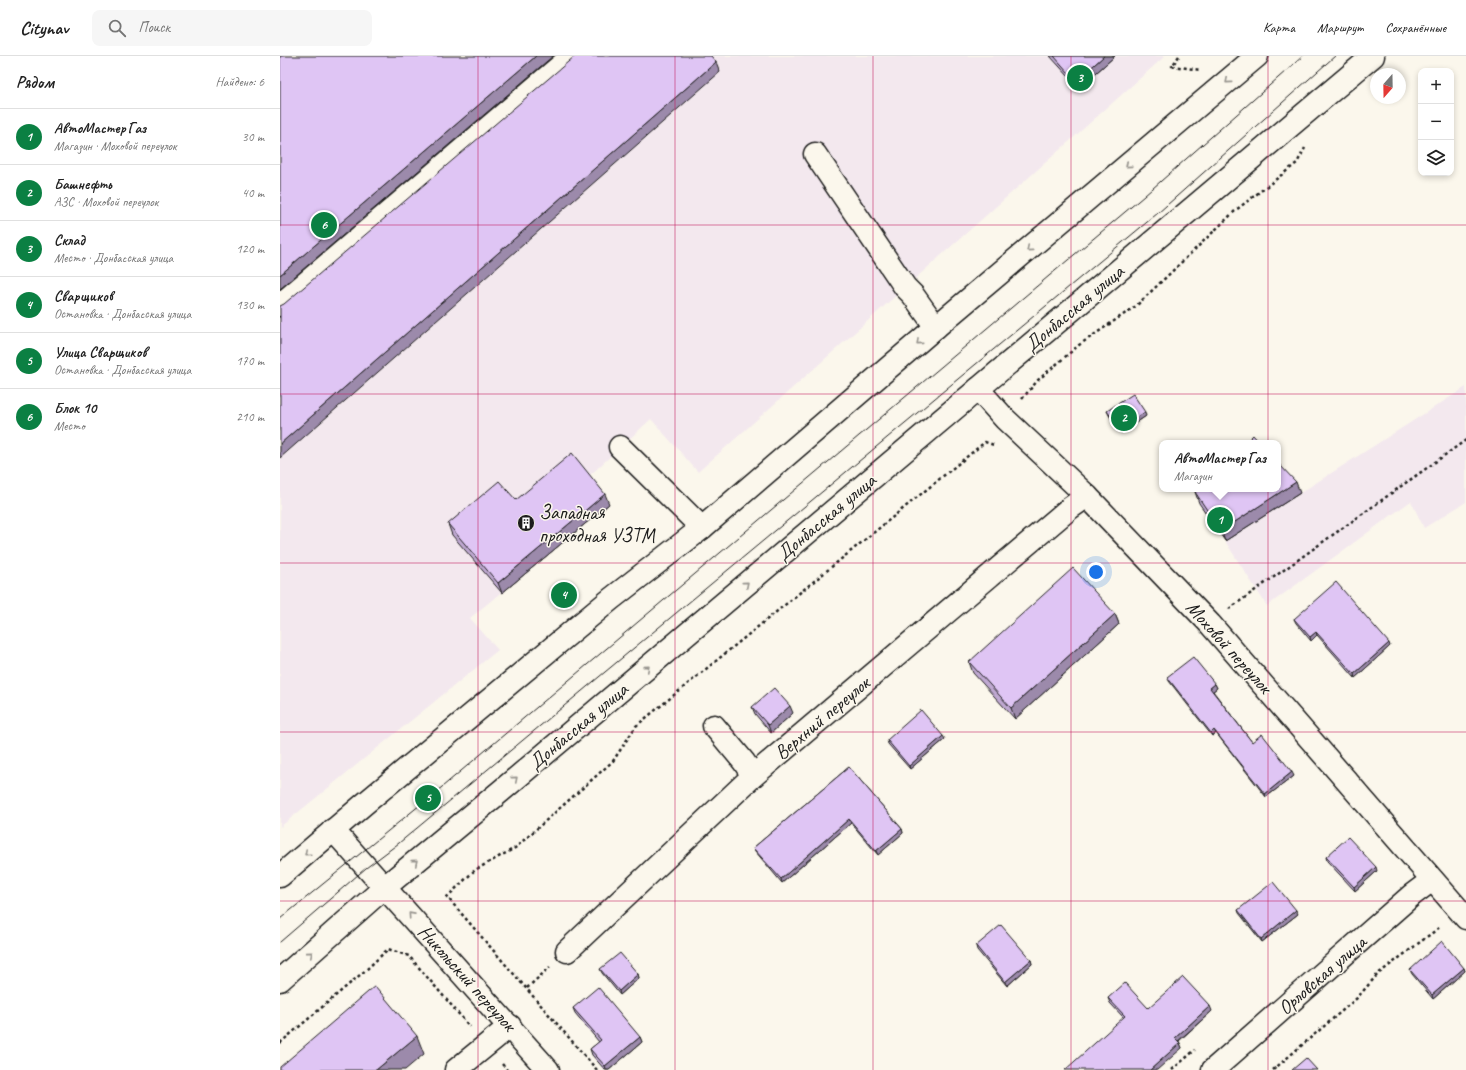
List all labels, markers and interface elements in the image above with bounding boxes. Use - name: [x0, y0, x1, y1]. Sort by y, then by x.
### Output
- search box: [92, 10, 372, 46]
- text: Citynav: [20, 16, 68, 40]
- icon: search: [106, 17, 128, 39]
- text: Поиск: [138, 18, 170, 37]
- text: Карта: [1263, 19, 1295, 36]
- text: Маршрут: [1317, 19, 1363, 36]
- text: Сохранённые: [1385, 19, 1446, 36]
- pin: 3: [1067, 63, 1093, 93]
- north arrow: [1370, 68, 1406, 104]
- map controls: [1418, 68, 1454, 176]
- button: +: [1418, 68, 1454, 104]
- text: Рядом: [16, 72, 54, 93]
- text: Найдено: 6: [216, 74, 264, 90]
- one-way arrow: [1225, 77, 1232, 84]
- button: −: [1418, 104, 1454, 140]
- text: АвтоМастерГаз: [54, 119, 146, 138]
- text: 1: [26, 129, 32, 145]
- text: 30 m: [242, 129, 264, 145]
- text: Магазин · Моховой переулок: [54, 138, 177, 154]
- button: layers: [1418, 140, 1454, 176]
- one-way arrow: [1126, 160, 1133, 167]
- text: Башнефть: [54, 175, 112, 194]
- text: 2: [26, 185, 32, 201]
- text: 40 m: [242, 185, 264, 201]
- text: АЗС · Моховой переулок: [54, 194, 158, 210]
- pin: 6: [311, 210, 337, 240]
- text: Склад: [54, 231, 85, 250]
- text: 3: [26, 241, 32, 257]
- text: 120 m: [236, 241, 264, 257]
- one-way arrow: [1026, 244, 1033, 251]
- text: Место · Донбасская улица: [54, 250, 173, 266]
- street label: Донбасская улица: [1019, 258, 1130, 357]
- text: Сварщиков: [54, 287, 113, 306]
- text: 4: [26, 297, 32, 313]
- text: 130 m: [236, 297, 264, 313]
- text: Остановка · Донбасская улица: [54, 306, 191, 322]
- one-way arrow: [916, 337, 924, 344]
- text: Улица Сварщиков: [54, 343, 147, 362]
- text: 5: [26, 353, 32, 369]
- text: 170 m: [236, 353, 264, 369]
- text: Остановка · Донбасская улица: [54, 362, 191, 378]
- text: Блок 10: [54, 399, 96, 418]
- pin: 2: [1111, 403, 1137, 433]
- text: 6: [26, 409, 32, 425]
- text: 210 m: [236, 409, 264, 425]
- text: Место: [54, 418, 85, 434]
- popup: [1159, 440, 1281, 492]
- text: АвтоМастерГаз: [1174, 449, 1266, 468]
- street label: Донбасская улица: [771, 467, 882, 566]
- text: Магазин: [1174, 468, 1212, 484]
- place label: Западная проходная УЗТМ: [539, 500, 657, 548]
- pin: 1: [1207, 505, 1233, 535]
- building icon: Западная проходная УЗТМ: [516, 513, 536, 533]
- your location: [1086, 562, 1106, 582]
- pin: 4: [551, 580, 577, 610]
- one-way arrow: [741, 582, 749, 589]
- street label: Моховой переулок: [1181, 595, 1278, 700]
- one-way arrow: [642, 666, 649, 673]
- street label: Верхний переулок: [769, 670, 876, 765]
- street label: Донбасская улица: [523, 676, 634, 775]
- one-way arrow: [511, 777, 518, 784]
- pin: 5: [415, 783, 441, 813]
- one-way arrow: [304, 848, 311, 855]
- one-way arrow: [411, 860, 418, 867]
- one-way arrow: [408, 912, 415, 920]
- street label: Никольский переулок: [413, 919, 523, 1038]
- street label: Орловская улица: [1273, 929, 1373, 1020]
- one-way arrow: [305, 952, 312, 959]

